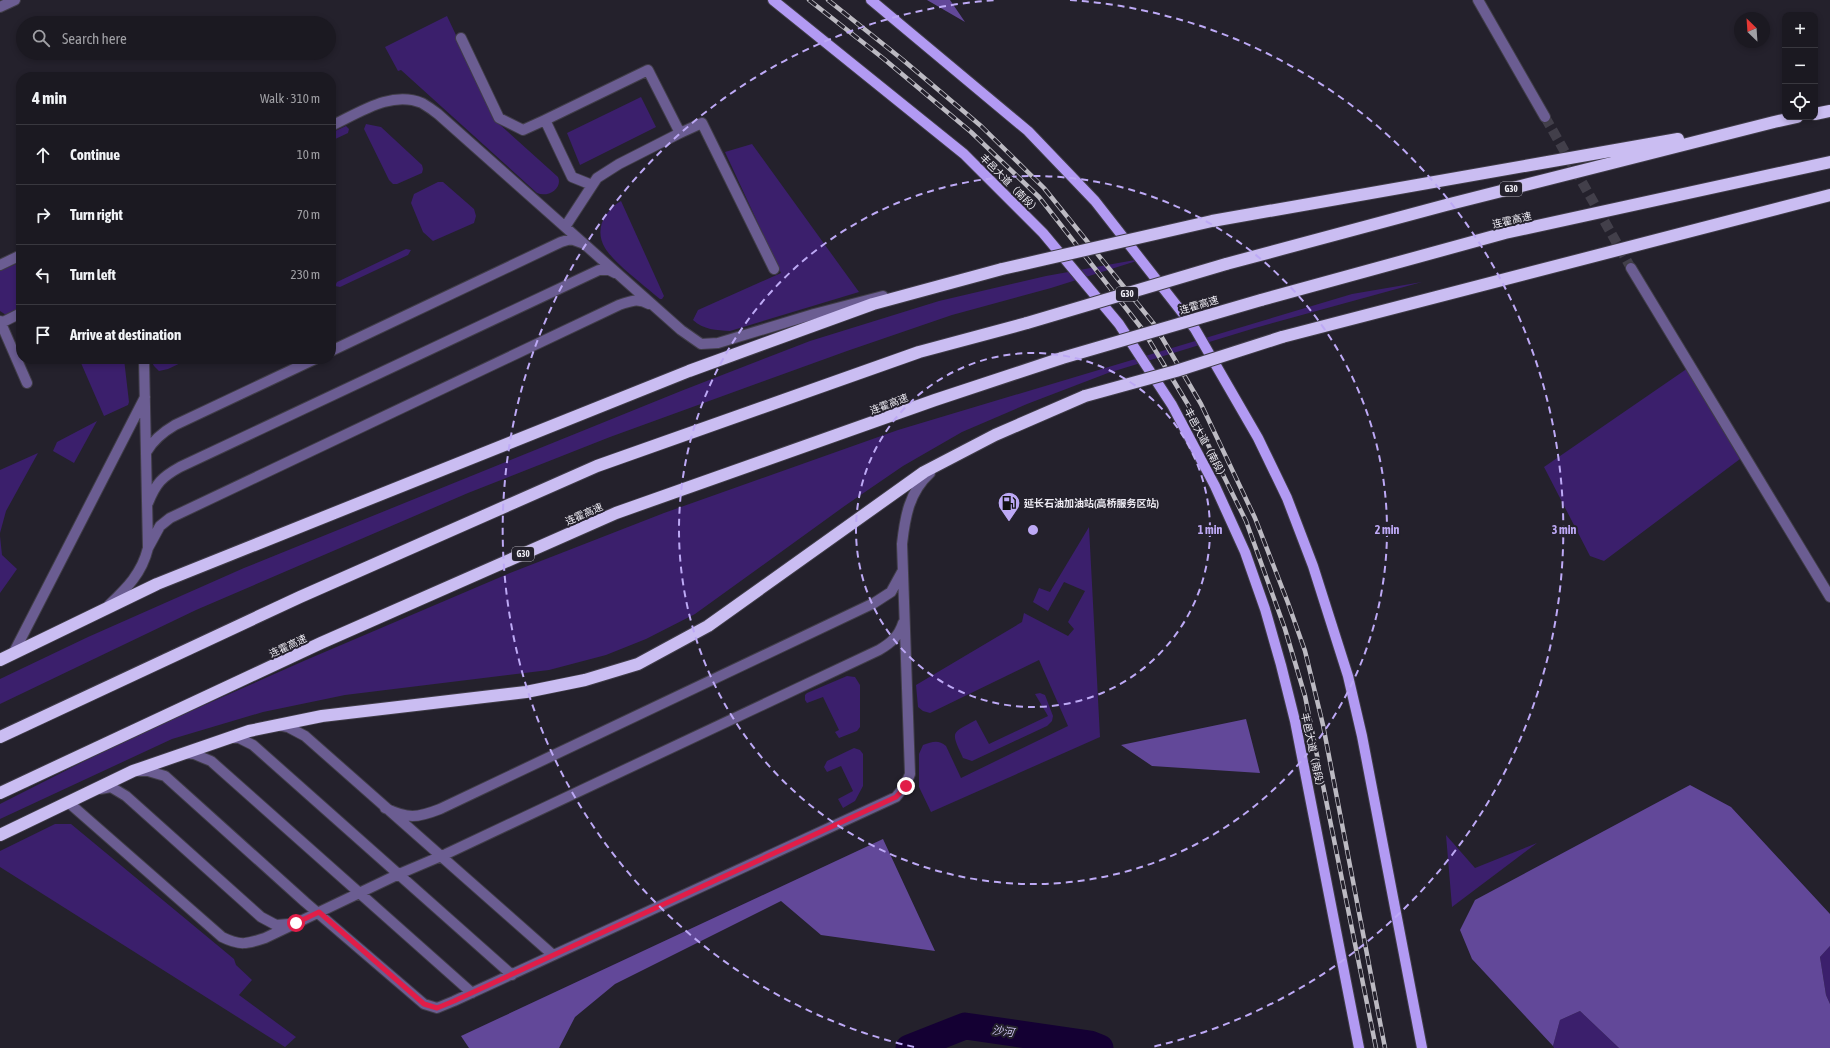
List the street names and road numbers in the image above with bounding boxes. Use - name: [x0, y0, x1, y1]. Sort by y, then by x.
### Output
- street label: 丰邑大道（南段）: [978, 152, 1042, 216]
- road number: G30: [1500, 182, 1522, 196]
- street label: 连霍高速: [1491, 210, 1533, 230]
- road number: G30: [1116, 287, 1138, 301]
- street label: 连霍高速: [1178, 294, 1220, 316]
- street label: 连霍高速: [868, 392, 910, 416]
- street label: 丰邑大道（南段）: [1182, 406, 1230, 482]
- street label: 连霍高速: [563, 501, 605, 527]
- road number: G30: [512, 547, 534, 561]
- street label: 连霍高速: [268, 633, 308, 659]
- street label: 丰邑大道（南段）: [1299, 712, 1327, 792]

